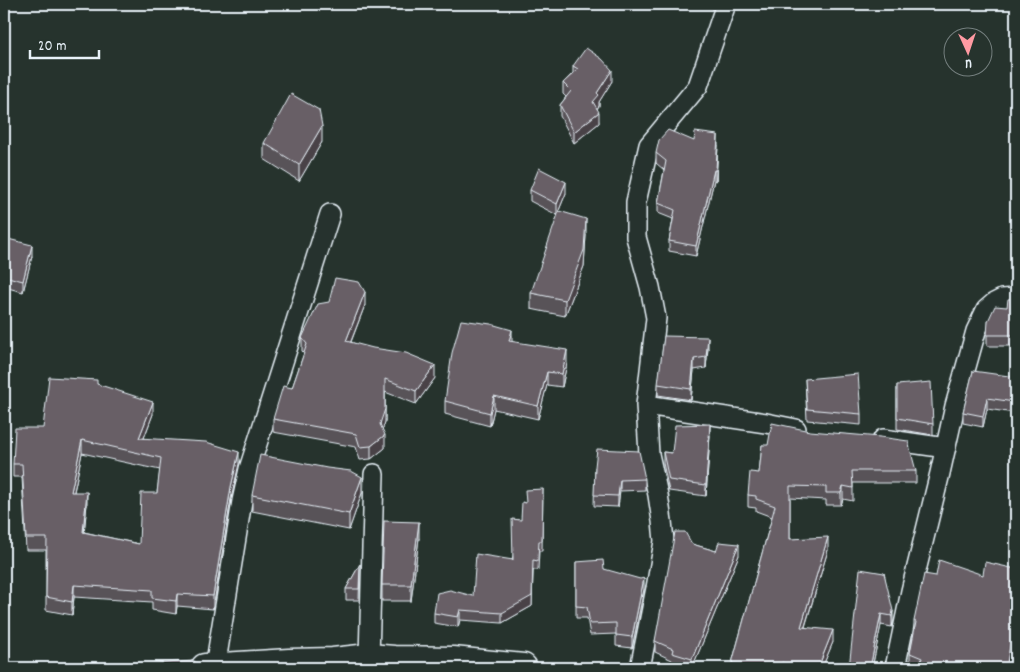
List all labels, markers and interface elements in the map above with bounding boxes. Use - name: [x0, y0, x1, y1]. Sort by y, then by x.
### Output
- scale bar: [30, 28, 99, 60]
- north arrow: [942, 28, 992, 78]
- text: 20 m: [38, 36, 66, 58]
- text: U: [964, 53, 972, 73]

